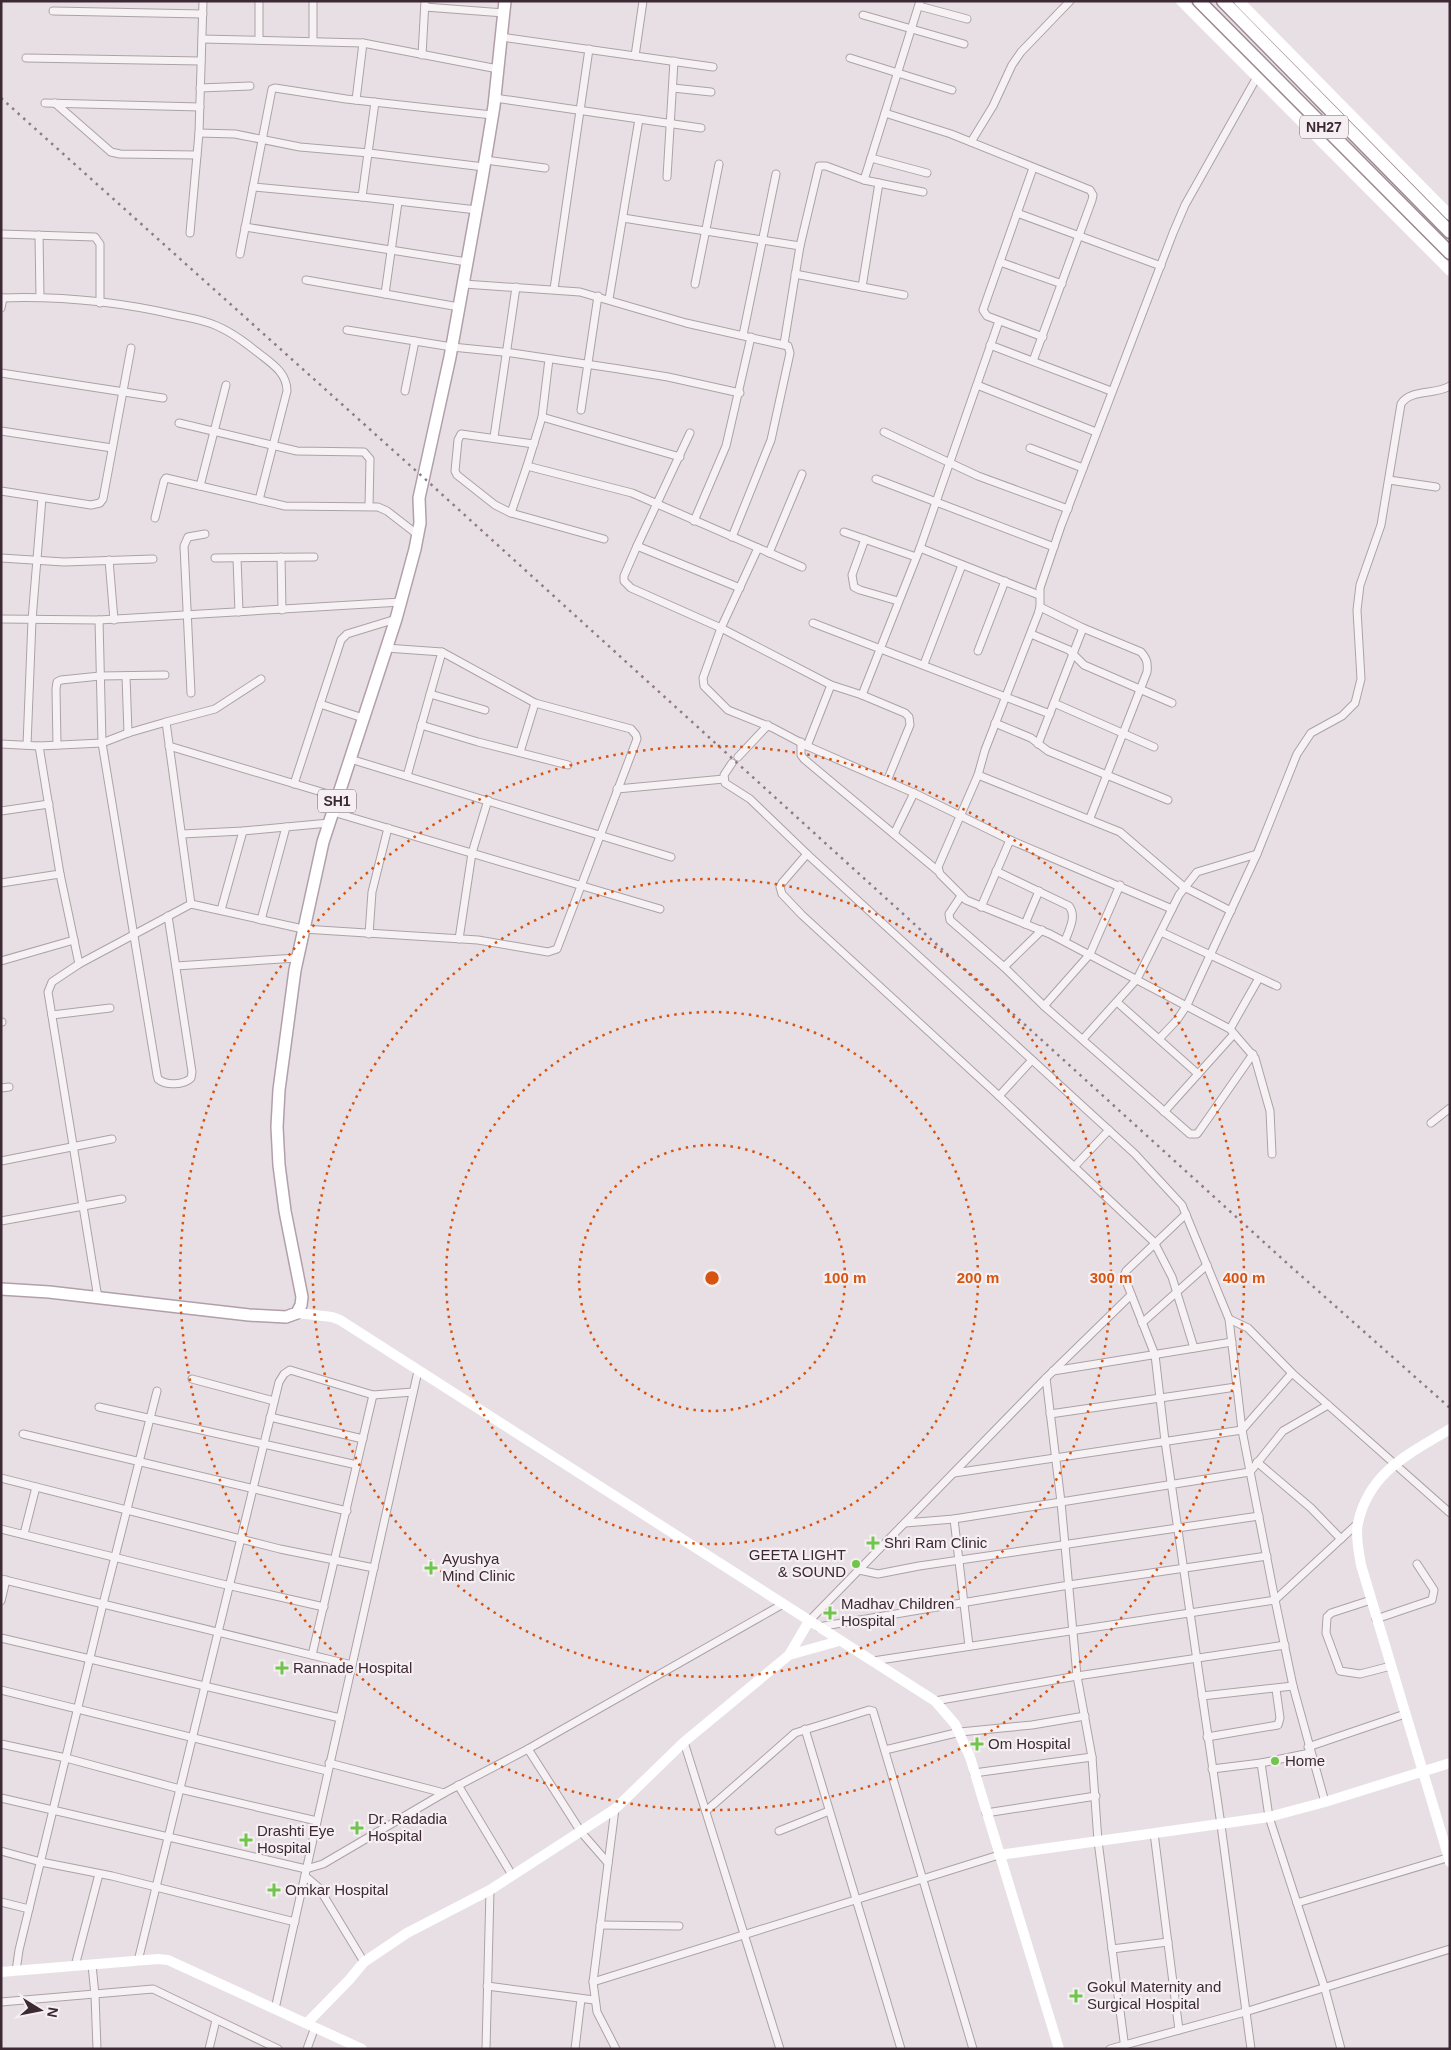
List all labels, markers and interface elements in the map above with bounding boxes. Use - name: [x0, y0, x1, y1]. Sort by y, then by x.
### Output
- road number: NH27: [1300, 115, 1348, 138]
- road number: SH1: [318, 789, 356, 812]
- centre of rings: [703, 1269, 721, 1287]
- text: 100 m: [824, 1269, 866, 1286]
- text: 200 m: [957, 1269, 999, 1286]
- text: 300 m: [1090, 1269, 1132, 1286]
- text: 400 m: [1223, 1269, 1265, 1286]
- place label: Shri Ram Clinic: [884, 1534, 988, 1551]
- marker: Shri Ram Clinic: [866, 1536, 880, 1550]
- place label: GEETA LIGHT & SOUND: [749, 1546, 846, 1580]
- place label: Ayushya Mind Clinic: [442, 1550, 516, 1584]
- marker: GEETA LIGHT & SOUND: [850, 1558, 862, 1570]
- marker: Ayushya Mind Clinic: [424, 1561, 438, 1575]
- place label: Madhav Children Hospital: [841, 1595, 954, 1629]
- marker: Madhav Children Hospital: [823, 1606, 837, 1620]
- place label: Rannade Hospital: [293, 1659, 412, 1676]
- marker: Rannade Hospital: [275, 1661, 289, 1675]
- place label: Om Hospital: [988, 1735, 1071, 1752]
- marker: Om Hospital: [970, 1737, 984, 1751]
- place label: Home: [1285, 1752, 1325, 1769]
- marker: Home: [1269, 1755, 1281, 1767]
- place label: Dr. Radadia Hospital: [368, 1810, 448, 1844]
- marker: Dr. Radadia Hospital: [350, 1821, 364, 1835]
- place label: Drashti Eye Hospital: [257, 1822, 335, 1856]
- marker: Drashti Eye Hospital: [239, 1833, 253, 1847]
- place label: Omkar Hospital: [285, 1881, 388, 1898]
- marker: Omkar Hospital: [267, 1883, 281, 1897]
- place label: Gokul Maternity and Surgical Hospital: [1087, 1978, 1221, 2012]
- north arrow: [15, 1985, 65, 2035]
- marker: Gokul Maternity and Surgical Hospital: [1069, 1989, 1083, 2003]
- text: N: [44, 2006, 62, 2019]

